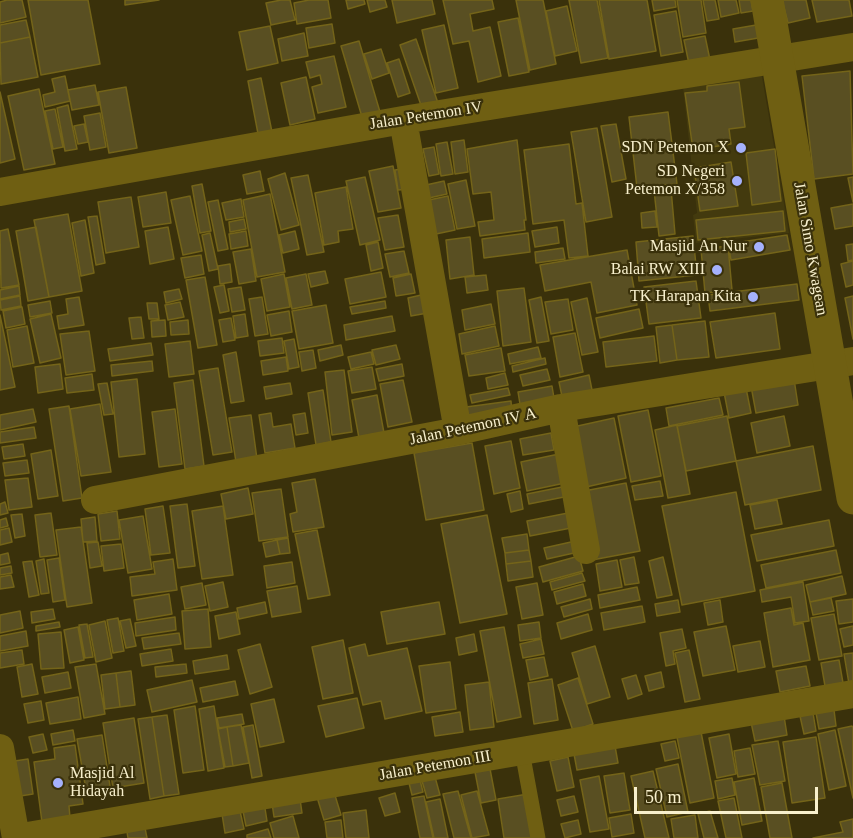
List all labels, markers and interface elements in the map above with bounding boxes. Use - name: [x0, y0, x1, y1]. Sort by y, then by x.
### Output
- street label: Jalan Petemon IV: [368, 98, 484, 134]
- place label: SDN Petemon X: [621, 138, 729, 158]
- marker: SDN Petemon X: [734, 141, 748, 155]
- place label: SD Negeri Petemon X/358: [625, 162, 725, 200]
- marker: SD Negeri Petemon X/358: [730, 174, 744, 188]
- street label: Jalan Simo Kwagean: [789, 181, 831, 317]
- place label: Masjid An Nur: [650, 237, 747, 257]
- marker: Masjid An Nur: [752, 240, 766, 254]
- place label: Balai RW XIII: [611, 260, 705, 280]
- marker: Balai RW XIII: [710, 263, 724, 277]
- place label: TK Harapan Kita: [630, 287, 741, 307]
- marker: TK Harapan Kita: [746, 290, 760, 304]
- street label: Jalan Petemon IV A: [408, 404, 538, 450]
- street label: Jalan Petemon III: [378, 747, 492, 785]
- place label: Masjid Al Hidayah: [70, 764, 134, 802]
- scale bar: [637, 775, 822, 813]
- marker: Masjid Al Hidayah: [51, 776, 65, 790]
- text: 50 m: [645, 787, 682, 807]

